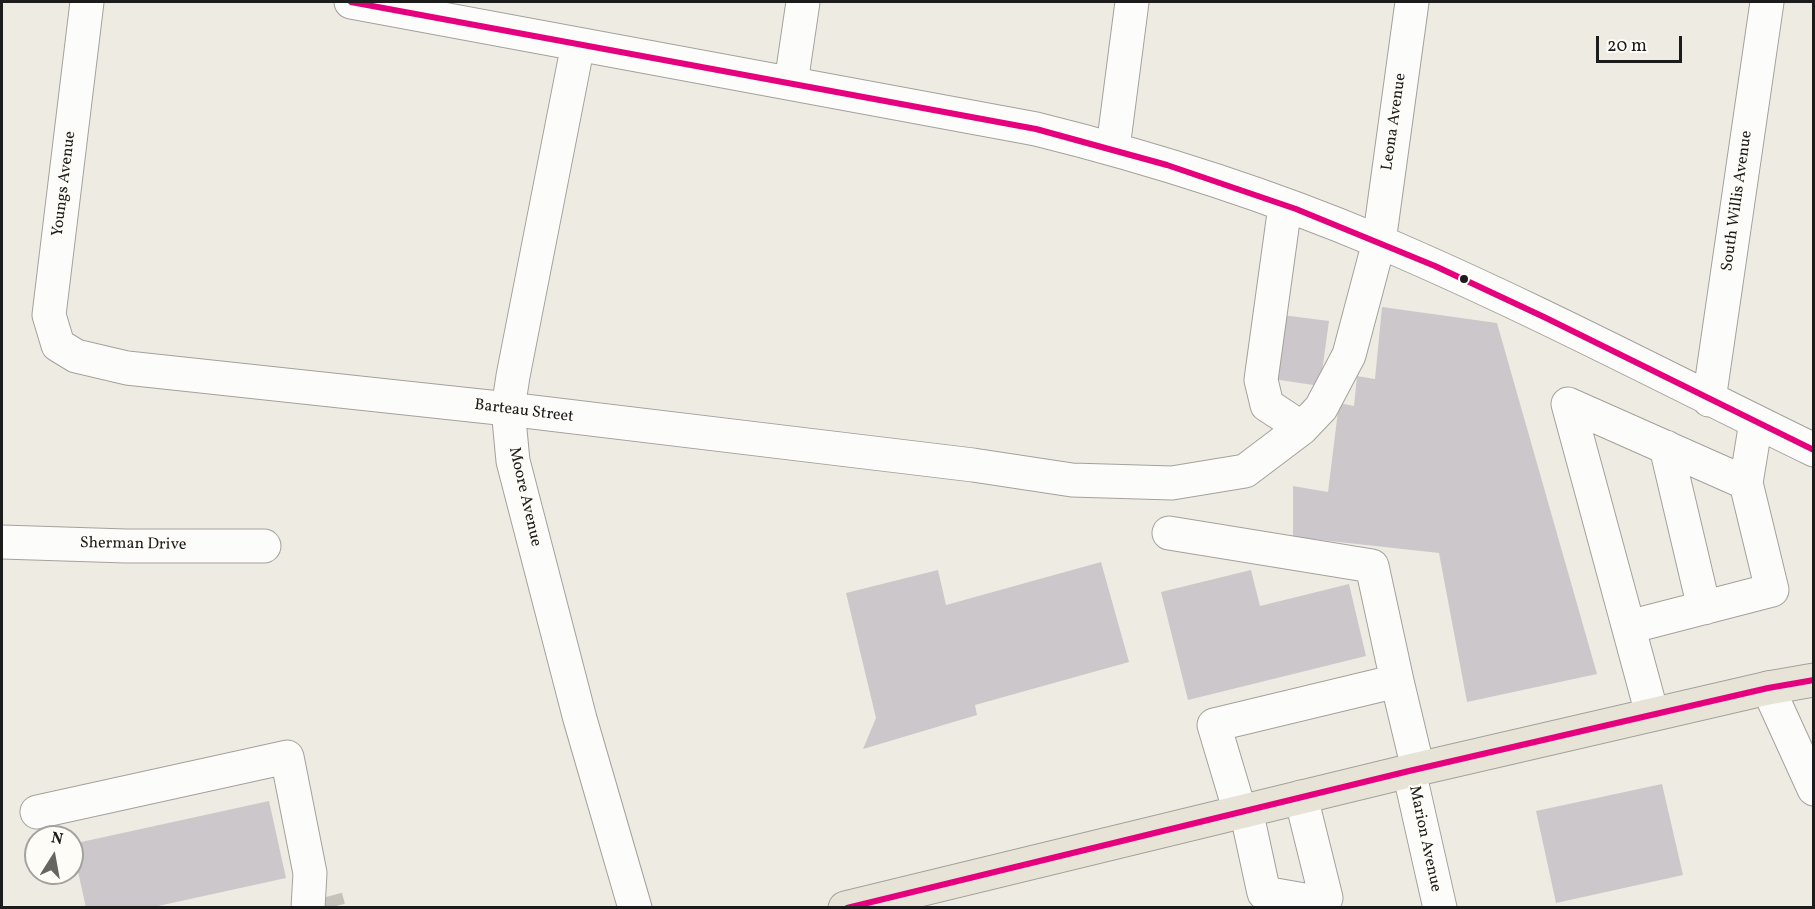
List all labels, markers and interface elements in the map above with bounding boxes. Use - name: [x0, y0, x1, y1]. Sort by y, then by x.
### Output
- scale bar: [1599, 24, 1684, 62]
- text: 20 m: [1607, 34, 1647, 59]
- street label: Leona Avenue: [1379, 72, 1411, 172]
- street label: South Willis Avenue: [1719, 129, 1757, 273]
- street label: Youngs Avenue: [49, 130, 81, 238]
- unlabelled marker: [1458, 273, 1470, 285]
- street label: Barteau Street: [473, 396, 575, 428]
- street label: Moore Avenue: [503, 445, 545, 549]
- street label: Sherman Drive: [80, 534, 186, 556]
- street label: Marion Avenue: [1403, 784, 1445, 894]
- north arrow: [24, 825, 84, 885]
- text: N: [49, 827, 65, 851]

